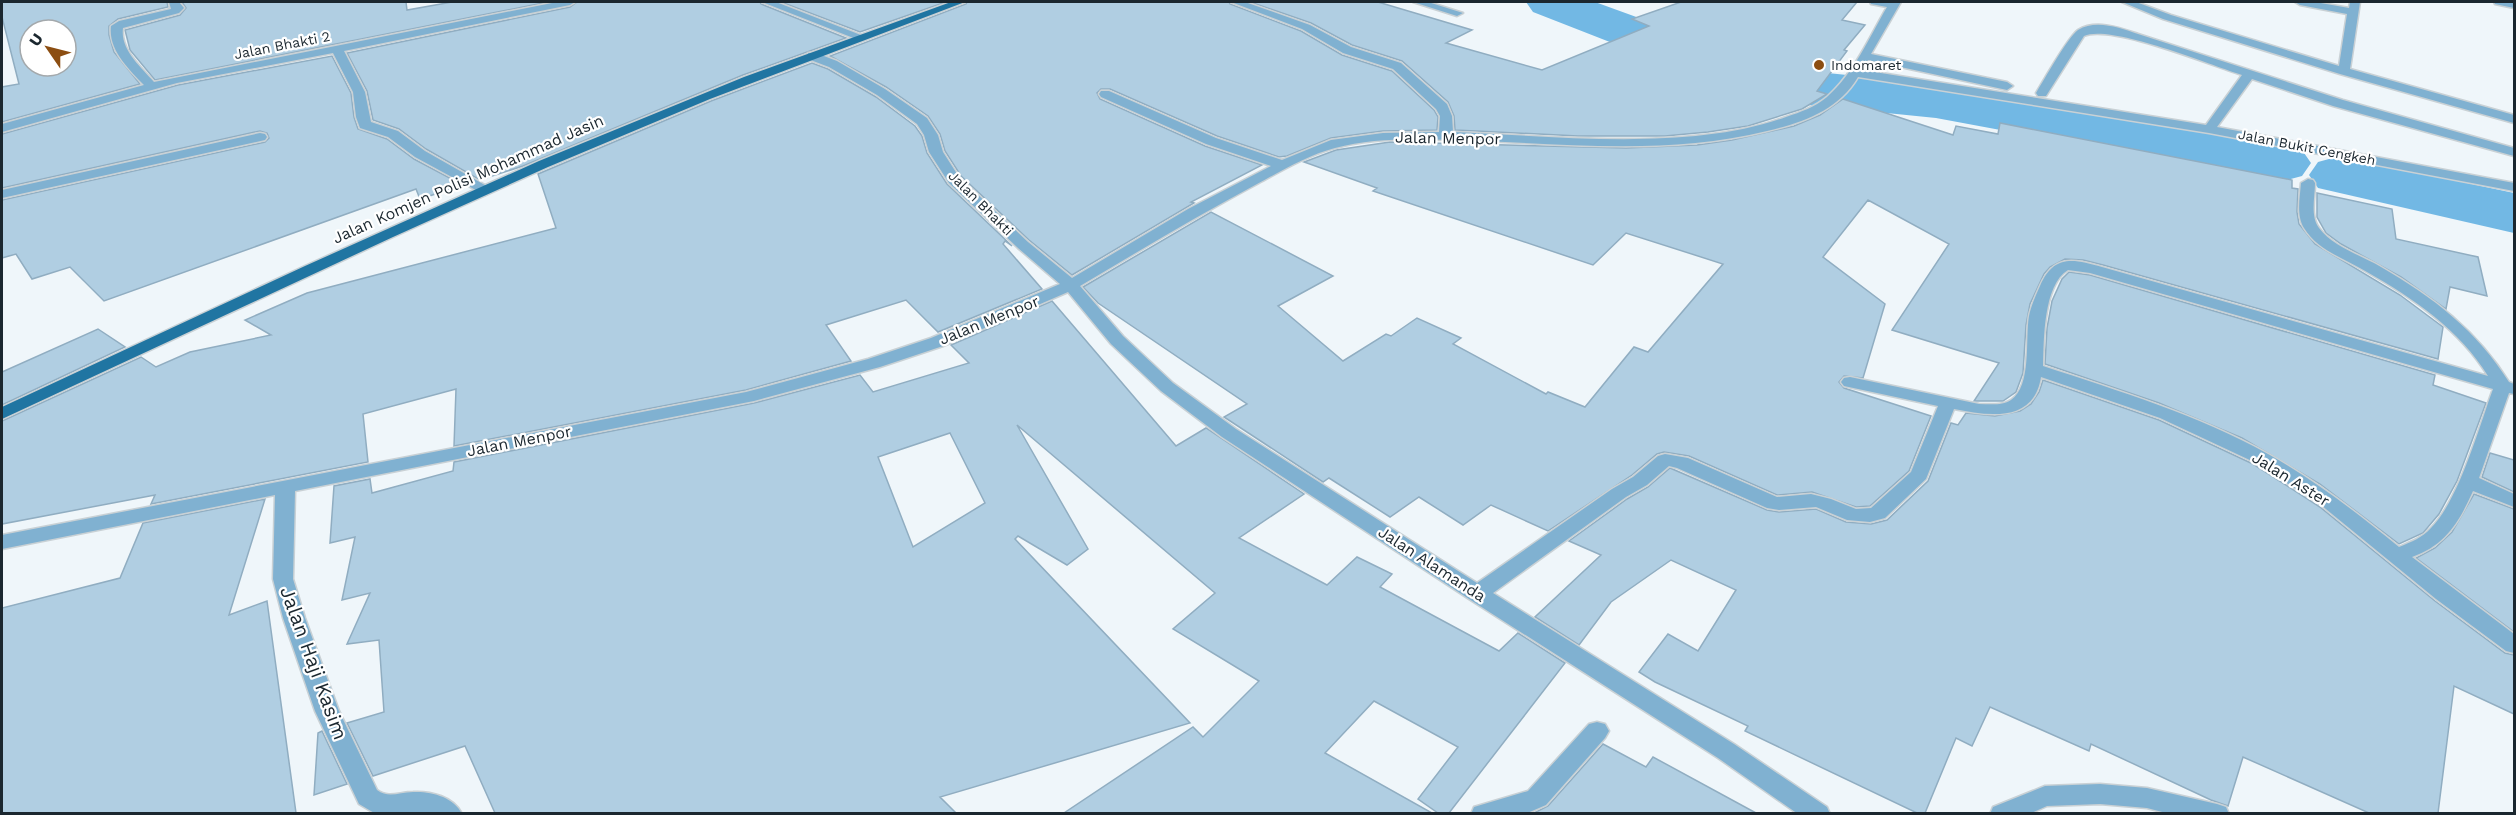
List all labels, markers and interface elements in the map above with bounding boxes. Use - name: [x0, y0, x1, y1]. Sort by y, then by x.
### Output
- north arrow: [18, 18, 78, 78]
- street label: Jalan Bhakti 2: [233, 28, 331, 62]
- text: U: [25, 30, 47, 50]
- place label: Indomaret: [1831, 57, 1902, 73]
- marker: Indomaret: [1812, 58, 1826, 72]
- street label: Jalan Komjen Polisi Mohammad Jasin: [330, 110, 606, 248]
- street label: Jalan Bukit Cengkeh: [2237, 126, 2377, 168]
- street label: Jalan Menpor: [1395, 128, 1502, 148]
- street label: Jalan Bhakti: [945, 167, 1017, 239]
- street label: Jalan Menpor: [936, 291, 1042, 349]
- street label: Jalan Menpor: [465, 421, 573, 460]
- street label: Jalan Aster: [2249, 448, 2334, 511]
- street label: Jalan Alamanda: [1375, 522, 1489, 606]
- street label: Jalan Haji Kasim: [275, 583, 353, 743]

